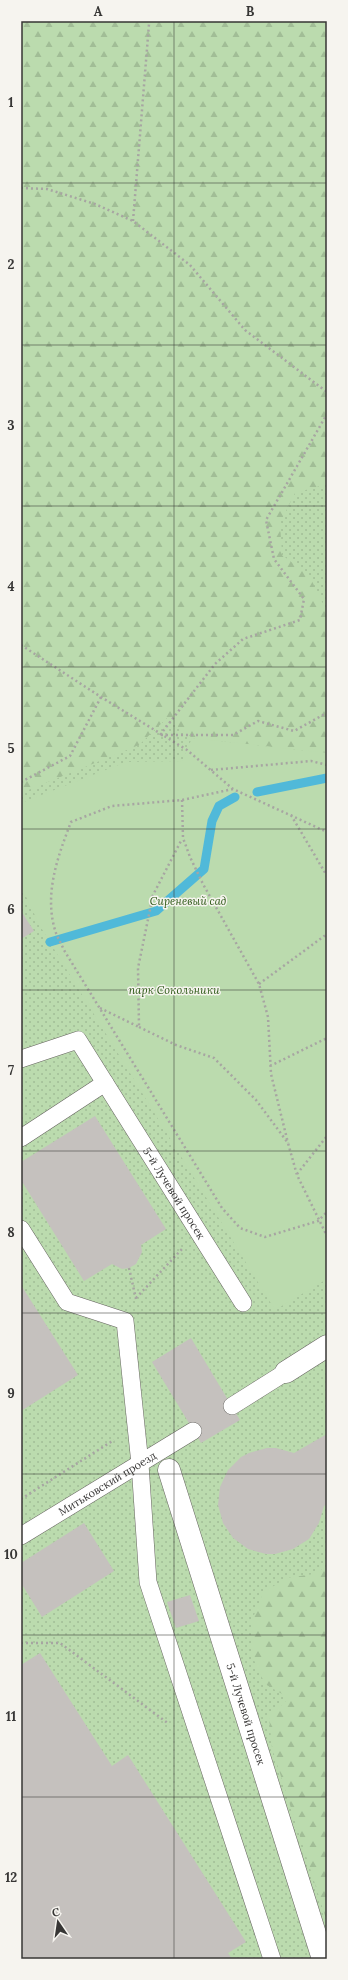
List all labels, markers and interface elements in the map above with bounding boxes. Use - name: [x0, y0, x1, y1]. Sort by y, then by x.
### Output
- text: A: [94, 3, 103, 20]
- text: B: [246, 3, 255, 20]
- text: 1: [8, 94, 14, 111]
- text: 2: [8, 256, 15, 273]
- text: 3: [7, 417, 15, 434]
- text: 4: [7, 578, 15, 595]
- text: 5: [7, 740, 15, 757]
- park label: Сиреневый сад: [150, 894, 226, 908]
- text: 6: [7, 901, 15, 918]
- park label: парк Сокольники: [129, 983, 220, 997]
- text: 7: [8, 1062, 14, 1079]
- street label: 5-й Лучевой просек: [140, 1145, 208, 1242]
- text: 8: [7, 1224, 15, 1241]
- text: 9: [7, 1385, 15, 1402]
- street label: Митьковский проезд: [56, 1448, 159, 1518]
- text: 10: [4, 1546, 18, 1563]
- street label: 5-й Лучевой просек: [223, 1661, 269, 1767]
- text: 11: [6, 1708, 16, 1725]
- text: 12: [5, 1869, 17, 1886]
- north arrow: [38, 1902, 78, 1942]
- text: С: [50, 1904, 61, 1920]

